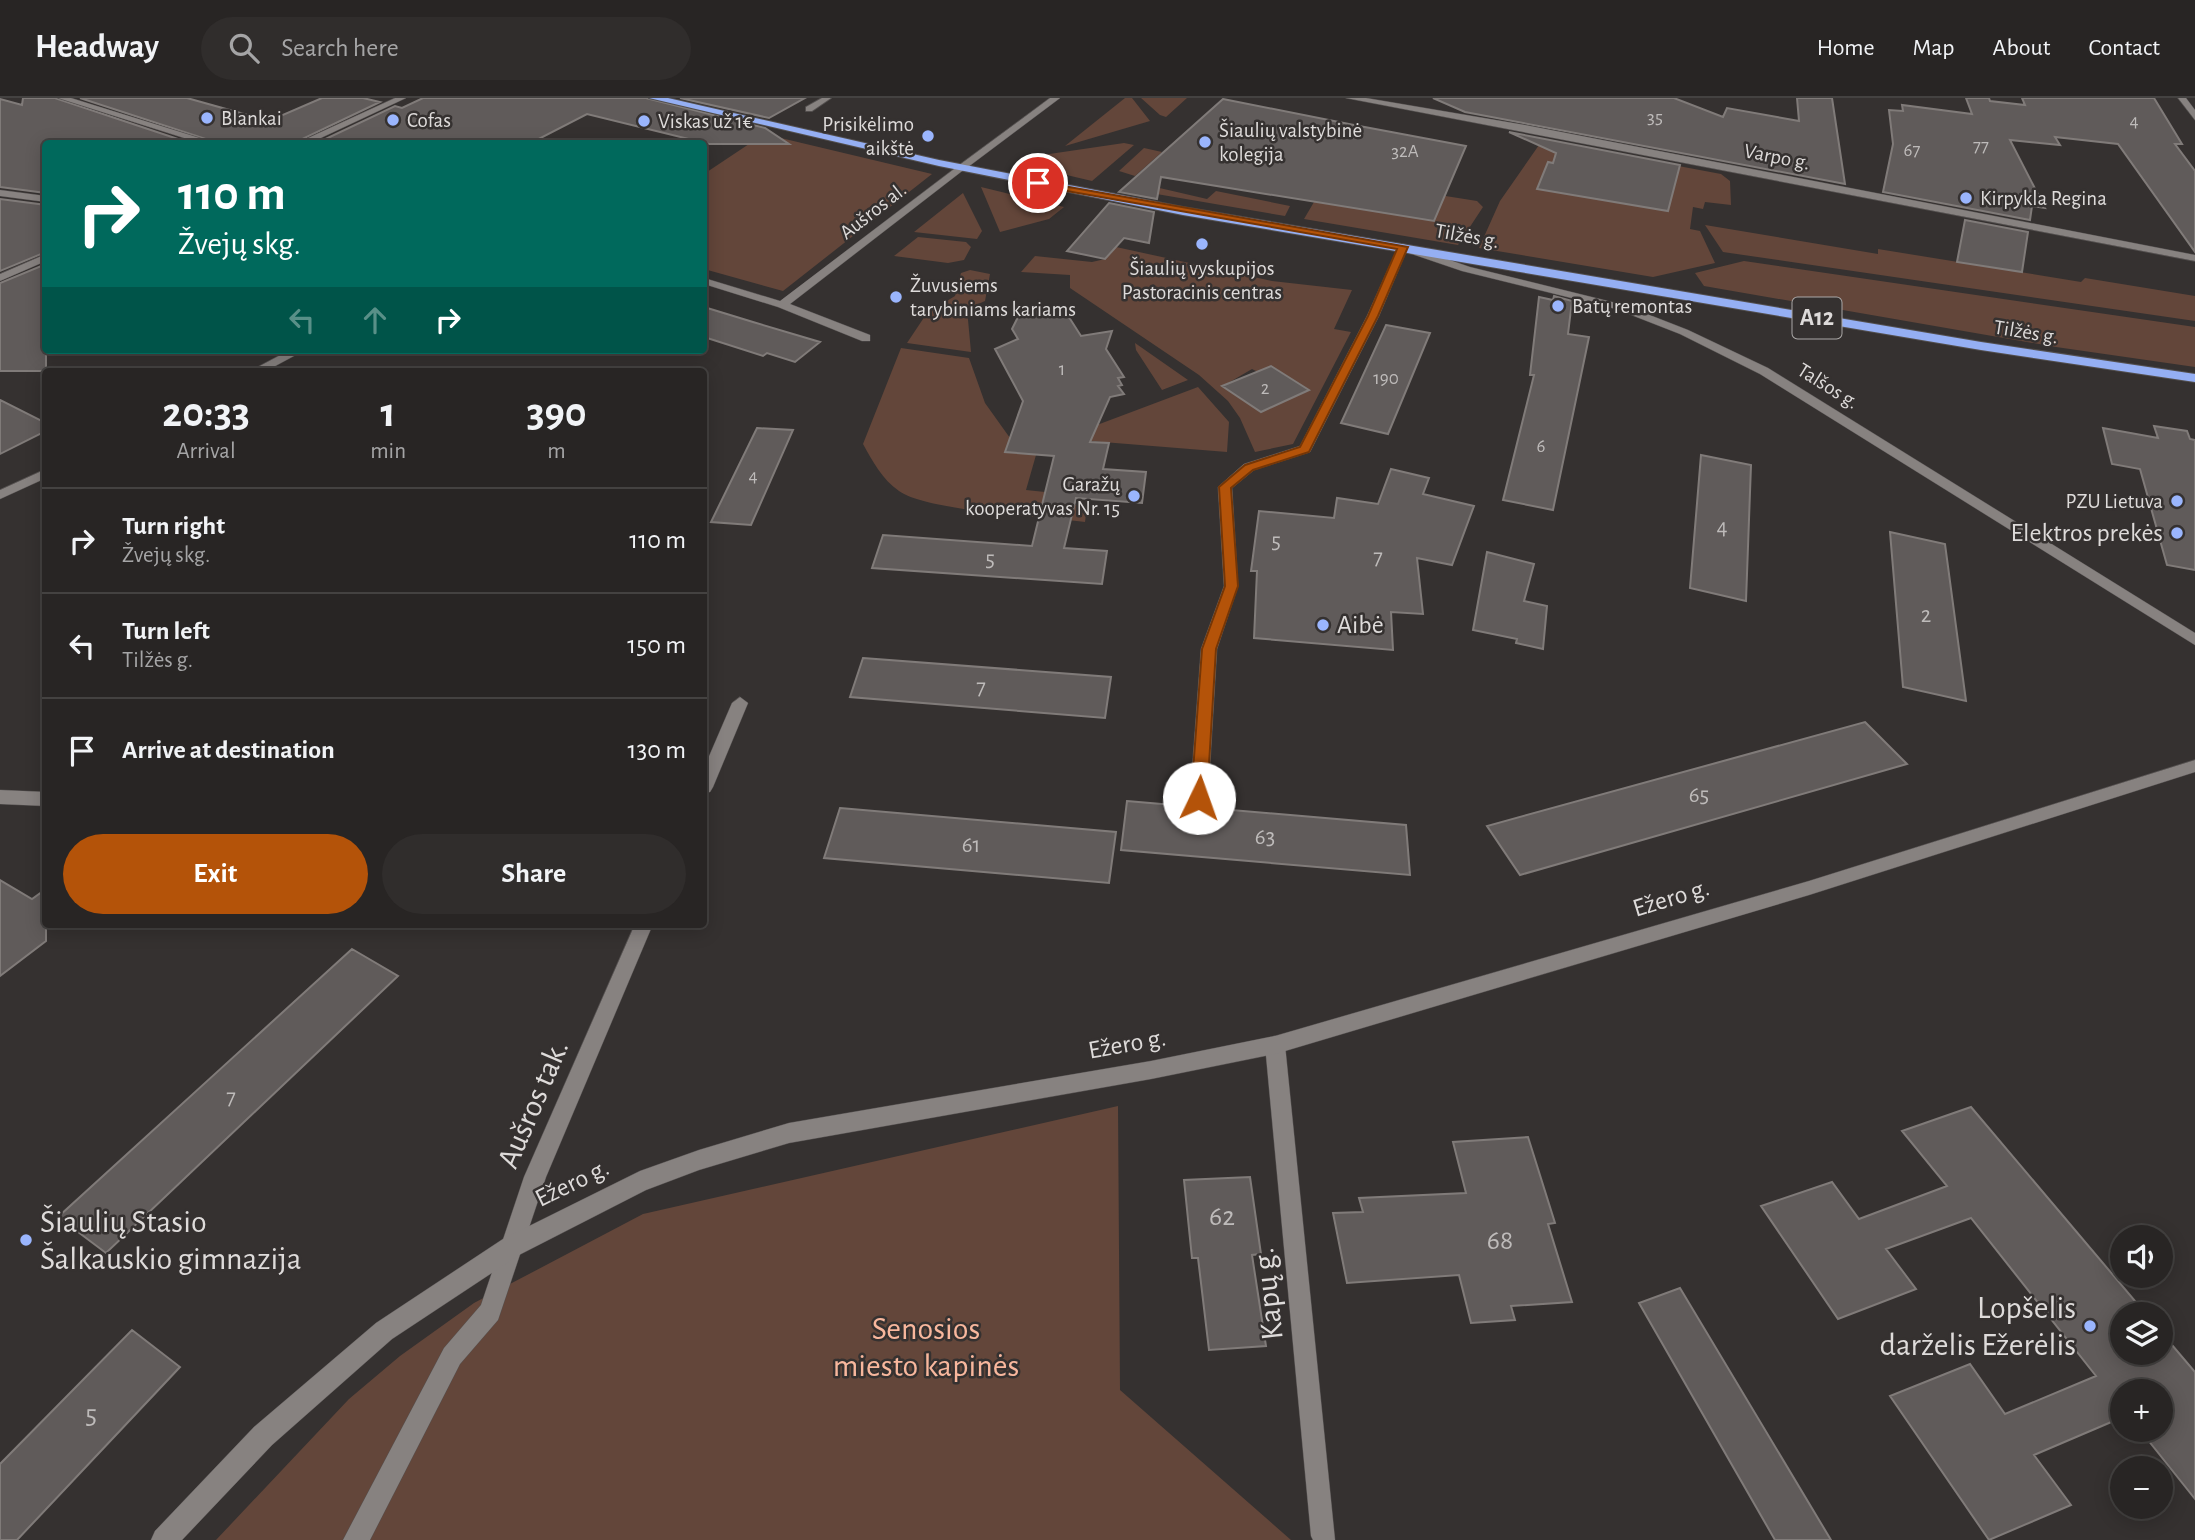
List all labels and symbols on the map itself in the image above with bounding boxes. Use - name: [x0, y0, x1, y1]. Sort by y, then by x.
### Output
- place label: Blankai: [221, 108, 282, 129]
- house number: 35: [1647, 108, 1663, 127]
- marker: Blankai: [199, 110, 215, 126]
- place label: Cofas: [407, 110, 451, 131]
- place label: Viskas už 1€: [658, 111, 753, 132]
- marker: Cofas: [385, 112, 401, 128]
- house number: 4: [2129, 112, 2139, 131]
- marker: Viskas už 1€: [636, 113, 652, 129]
- place label: Prisikėlimo aikštė: [822, 114, 914, 159]
- place label: Šiaulių valstybinė kolegija: [1219, 118, 1362, 165]
- marker: Prisikėlimo aikštė: [920, 128, 936, 144]
- marker: Šiaulių valstybinė kolegija: [1197, 134, 1213, 150]
- house number: 77: [1973, 137, 1989, 156]
- street label: Varpo g.: [1742, 140, 1812, 174]
- house number: 67: [1904, 141, 1921, 160]
- house number: 32A: [1391, 142, 1419, 161]
- pin: [1008, 153, 1068, 213]
- street label: Aušros al.: [836, 179, 910, 243]
- place label: Kirpykla Regina: [1980, 188, 2107, 209]
- marker: Kirpykla Regina: [1958, 190, 1974, 206]
- street label: Tilžės g.: [1433, 220, 1501, 252]
- marker: Šiaulių vyskupijos Pastoracinis centras: [1194, 236, 1210, 252]
- place label: Šiaulių vyskupijos Pastoracinis centras: [1122, 256, 1282, 303]
- place label: Žuvusiems tarybiniams kariams: [910, 273, 1076, 320]
- marker: Žuvusiems tarybiniams kariams: [888, 289, 904, 305]
- place label: Batų remontas: [1572, 296, 1692, 317]
- marker: Batų remontas: [1550, 298, 1566, 314]
- road number: A12: [1792, 298, 1842, 338]
- street label: Tilžės g.: [1992, 317, 2060, 347]
- street label: Talšos g.: [1794, 359, 1862, 413]
- house number: 1: [1059, 360, 1065, 379]
- house number: 190: [1373, 369, 1399, 388]
- house number: 2: [1261, 379, 1270, 398]
- house number: 6: [1537, 437, 1546, 456]
- house number: 4: [748, 467, 758, 486]
- place label: Garažų kooperatyvas Nr. 15: [965, 474, 1120, 519]
- marker: Garažų kooperatyvas Nr. 15: [1126, 488, 1142, 504]
- place label: PZU Lietuva: [2065, 491, 2163, 512]
- marker: PZU Lietuva: [2169, 493, 2185, 509]
- house number: 4: [1716, 516, 1728, 539]
- place label: Elektros prekės: [2011, 520, 2163, 546]
- marker: Elektros prekės: [2169, 525, 2185, 541]
- house number: 5: [1271, 530, 1281, 553]
- house number: 7: [1373, 546, 1383, 569]
- house number: 5: [985, 548, 995, 571]
- house number: 2: [1921, 604, 1931, 627]
- place label: Aibė: [1337, 612, 1384, 638]
- marker: Aibė: [1315, 617, 1331, 633]
- house number: 7: [976, 676, 986, 699]
- position arrow: [1162, 761, 1236, 835]
- house number: 65: [1689, 784, 1709, 807]
- house number: 63: [1255, 826, 1275, 849]
- house number: 61: [962, 834, 980, 857]
- street label: Ežero g.: [1630, 874, 1712, 922]
- street label: Ežero g.: [1086, 1024, 1168, 1064]
- street label: Aušros tak.: [492, 1035, 574, 1173]
- house number: 7: [226, 1086, 236, 1109]
- street label: Ežero g.: [531, 1154, 613, 1212]
- house number: 62: [1209, 1203, 1235, 1231]
- place label: Šiaulių Stasio Šalkauskio gimnazija: [40, 1204, 301, 1275]
- house number: 68: [1487, 1227, 1513, 1255]
- marker: Šiaulių Stasio Šalkauskio gimnazija: [18, 1232, 34, 1248]
- street label: Kapų g.: [1247, 1246, 1290, 1342]
- place label: Lopšelis darželis Ežerėlis: [1880, 1292, 2076, 1361]
- park label: Senosios miesto kapinės: [833, 1313, 1019, 1382]
- marker: Lopšelis darželis Ežerėlis: [2082, 1318, 2098, 1334]
- house number: 5: [85, 1401, 97, 1429]

